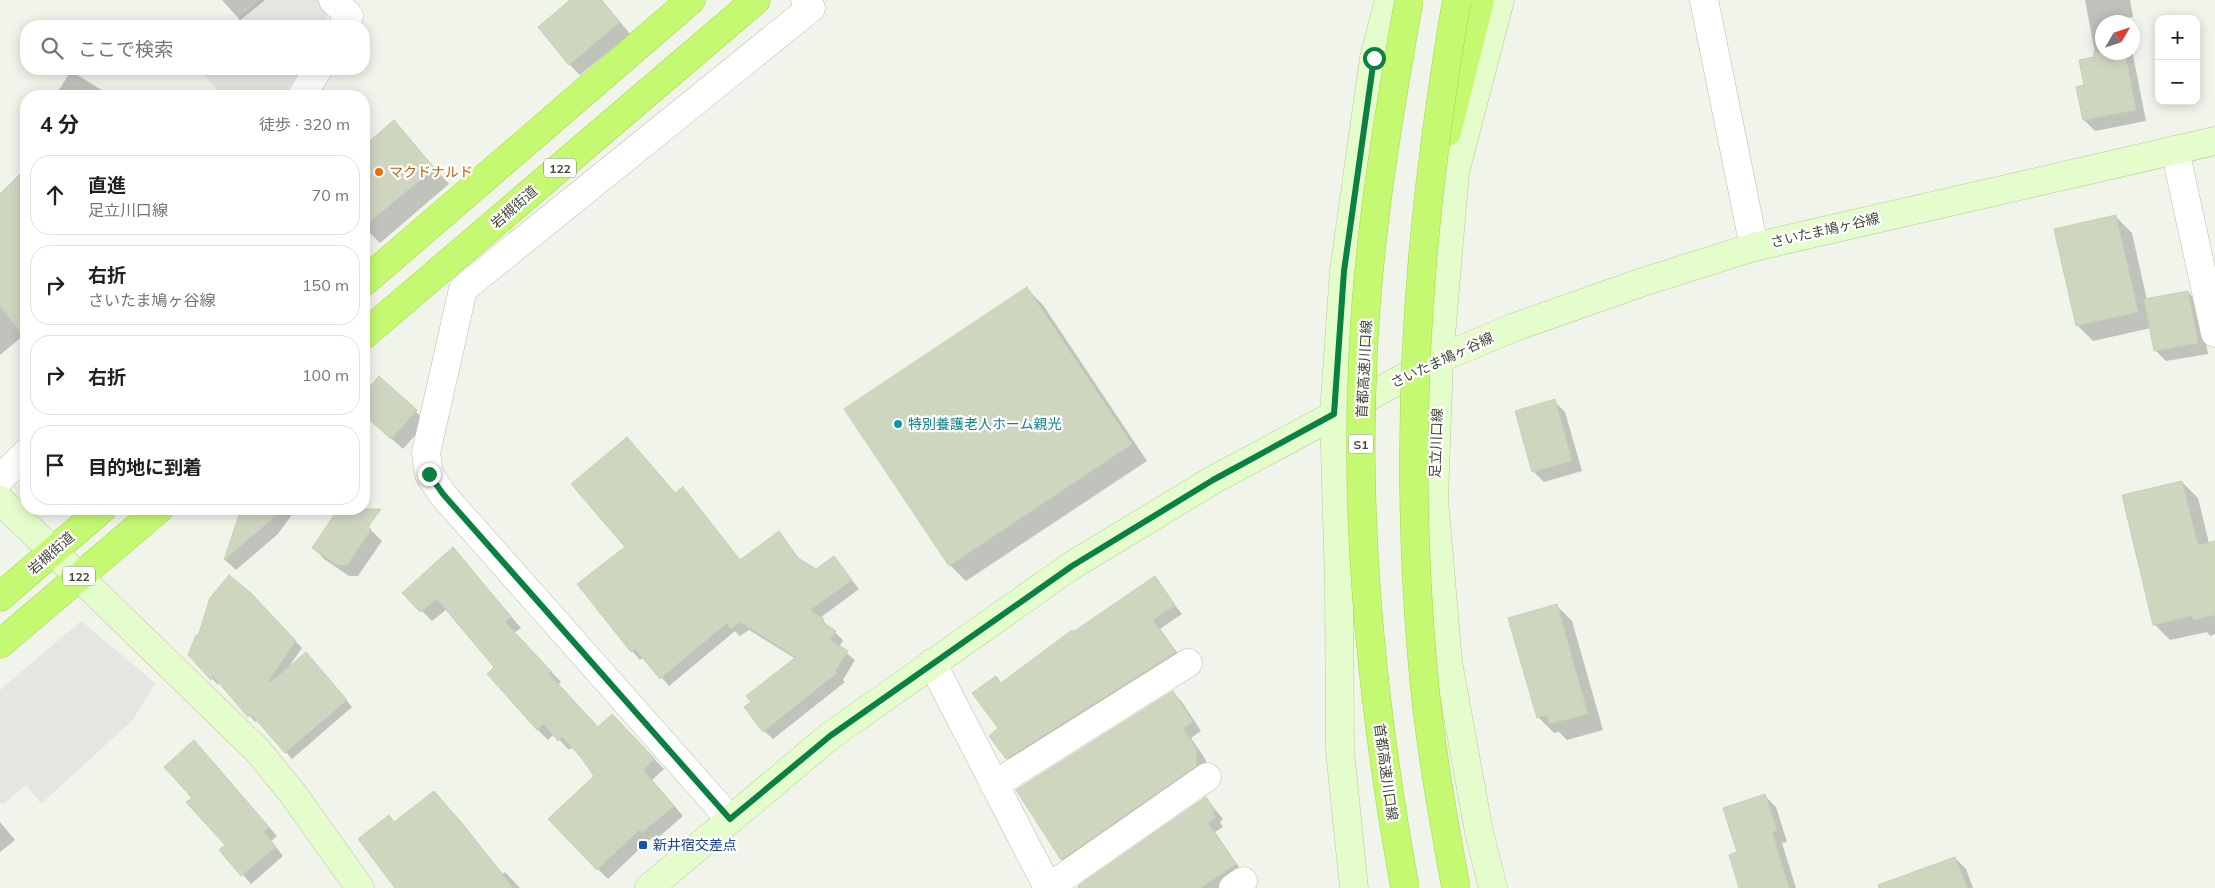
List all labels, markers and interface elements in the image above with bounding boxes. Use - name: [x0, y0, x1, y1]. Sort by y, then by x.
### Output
- north arrow: [2095, 15, 2140, 60]
- map controls: [2155, 15, 2200, 105]
- button: +: [2155, 15, 2200, 60]
- search box: [20, 20, 370, 75]
- icon: search: [38, 34, 66, 62]
- text: ここで検索: [78, 37, 173, 61]
- route start: [1363, 47, 1386, 70]
- button: −: [2155, 60, 2200, 105]
- text: 4 分: [40, 111, 79, 137]
- text: 徒歩 · 320 m: [259, 114, 350, 134]
- road number: 122: [544, 158, 576, 178]
- place label: マクドナルド: [389, 163, 473, 181]
- marker: マクドナルド: [373, 166, 385, 178]
- text: 直進: [88, 173, 126, 197]
- icon: ahead: [41, 181, 69, 209]
- street label: 岩槻街道: [487, 182, 541, 232]
- text: 70 m: [312, 185, 349, 205]
- text: 足立川口線: [88, 200, 168, 220]
- street label: さいたま鳩ヶ谷線: [1769, 209, 1881, 251]
- text: 右折: [88, 263, 126, 287]
- icon: right: [41, 271, 69, 299]
- text: 150 m: [302, 275, 349, 295]
- text: さいたま鳩ヶ谷線: [88, 290, 216, 310]
- street label: 首都高速川口線: [1352, 320, 1376, 418]
- street label: さいたま鳩ヶ谷線: [1388, 328, 1496, 392]
- icon: right: [41, 361, 69, 389]
- text: 右折: [88, 365, 126, 389]
- text: 100 m: [302, 365, 349, 385]
- street label: 足立川口線: [1426, 408, 1446, 478]
- place label: 特別養護老人ホーム親光: [908, 415, 1062, 433]
- marker: 特別養護老人ホーム親光: [892, 418, 904, 430]
- road number: S1: [1348, 434, 1374, 454]
- icon: arrive: [41, 451, 69, 479]
- text: 目的地に到着: [88, 455, 202, 479]
- route end: [418, 463, 441, 486]
- street label: 岩槻街道: [24, 528, 78, 578]
- road number: 122: [63, 566, 95, 586]
- street label: 首都高速川口線: [1370, 722, 1402, 822]
- place label: 新井宿交差点: [653, 836, 737, 854]
- marker: 新井宿交差点: [637, 839, 649, 851]

